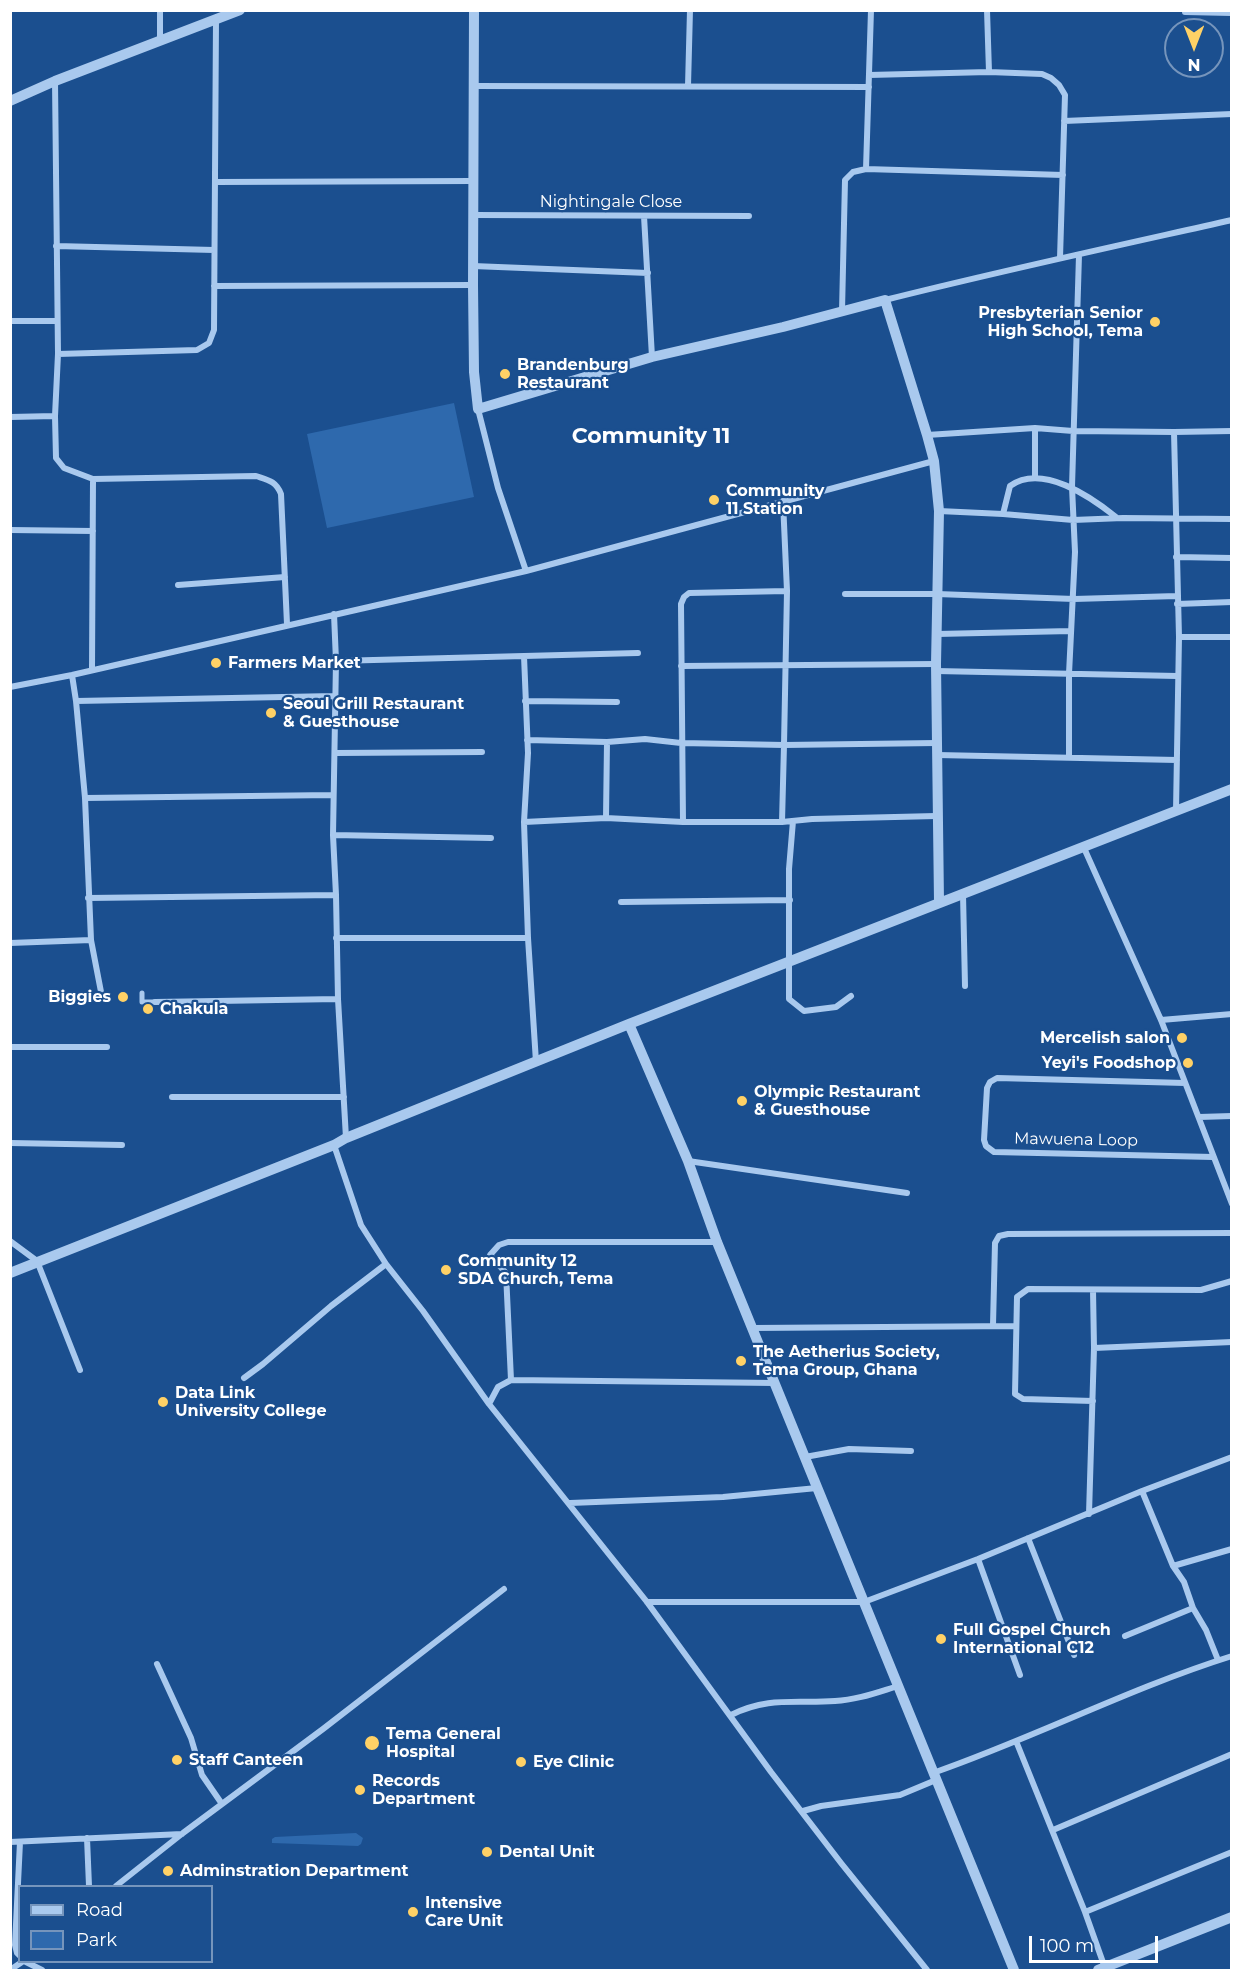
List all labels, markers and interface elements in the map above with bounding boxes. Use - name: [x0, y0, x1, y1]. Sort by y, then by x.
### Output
- north arrow: [1164, 18, 1224, 78]
- text: N: [1188, 55, 1200, 74]
- street label: Nightingale Close: [540, 192, 682, 212]
- place label: Presbyterian Senior High School, Tema: [978, 303, 1143, 341]
- marker: Presbyterian Senior High School, Tema: [1148, 315, 1162, 329]
- place label: Brandenburg Restaurant: [517, 355, 629, 393]
- marker: Brandenburg Restaurant: [498, 367, 512, 381]
- district label: Community 11: [572, 424, 730, 450]
- place label: Community 11 Station: [726, 481, 824, 519]
- marker: Community 11 Station: [707, 493, 721, 507]
- place label: Farmers Market: [228, 653, 361, 673]
- marker: Farmers Market: [209, 656, 223, 670]
- place label: Seoul Grill Restaurant & Guesthouse: [283, 694, 464, 732]
- marker: Seoul Grill Restaurant & Guesthouse: [264, 706, 278, 720]
- place label: Biggies: [48, 987, 111, 1007]
- marker: Biggies: [116, 990, 130, 1004]
- place label: Chakula: [160, 999, 228, 1019]
- marker: Chakula: [141, 1002, 155, 1016]
- place label: Mercelish salon: [1040, 1028, 1170, 1048]
- marker: Mercelish salon: [1175, 1031, 1189, 1045]
- place label: Yeyi's Foodshop: [1042, 1053, 1176, 1073]
- marker: Yeyi's Foodshop: [1181, 1056, 1195, 1070]
- place label: Olympic Restaurant & Guesthouse: [754, 1082, 921, 1120]
- marker: Olympic Restaurant & Guesthouse: [735, 1094, 749, 1108]
- street label: Mawuena Loop: [1014, 1129, 1138, 1151]
- place label: Community 12 SDA Church, Tema: [458, 1251, 613, 1289]
- marker: Community 12 SDA Church, Tema: [439, 1263, 453, 1277]
- place label: The Aetherius Society, Tema Group, Ghana: [753, 1342, 940, 1380]
- marker: The Aetherius Society, Tema Group, Ghana: [734, 1354, 748, 1368]
- place label: Data Link University College: [175, 1383, 327, 1421]
- marker: Data Link University College: [156, 1395, 170, 1409]
- place label: Full Gospel Church International C12: [953, 1620, 1111, 1658]
- marker: Full Gospel Church International C12: [934, 1632, 948, 1646]
- place label: Tema General Hospital: [386, 1724, 501, 1762]
- marker: Tema General Hospital: [363, 1734, 381, 1752]
- place label: Staff Canteen: [189, 1750, 303, 1770]
- place label: Eye Clinic: [533, 1752, 614, 1772]
- marker: Staff Canteen: [170, 1753, 184, 1767]
- marker: Eye Clinic: [514, 1755, 528, 1769]
- place label: Records Department: [372, 1771, 475, 1809]
- marker: Records Department: [353, 1783, 367, 1797]
- place label: Dental Unit: [499, 1842, 595, 1862]
- marker: Dental Unit: [480, 1845, 494, 1859]
- place label: Adminstration Department: [180, 1861, 408, 1881]
- marker: Adminstration Department: [161, 1864, 175, 1878]
- legend: [18, 1885, 213, 1963]
- place label: Intensive Care Unit: [425, 1893, 503, 1931]
- text: Road: [76, 1899, 123, 1921]
- marker: Intensive Care Unit: [406, 1905, 420, 1919]
- scale bar: [1032, 1924, 1161, 1962]
- text: Park: [76, 1929, 117, 1951]
- text: 100 m: [1040, 1935, 1094, 1957]

